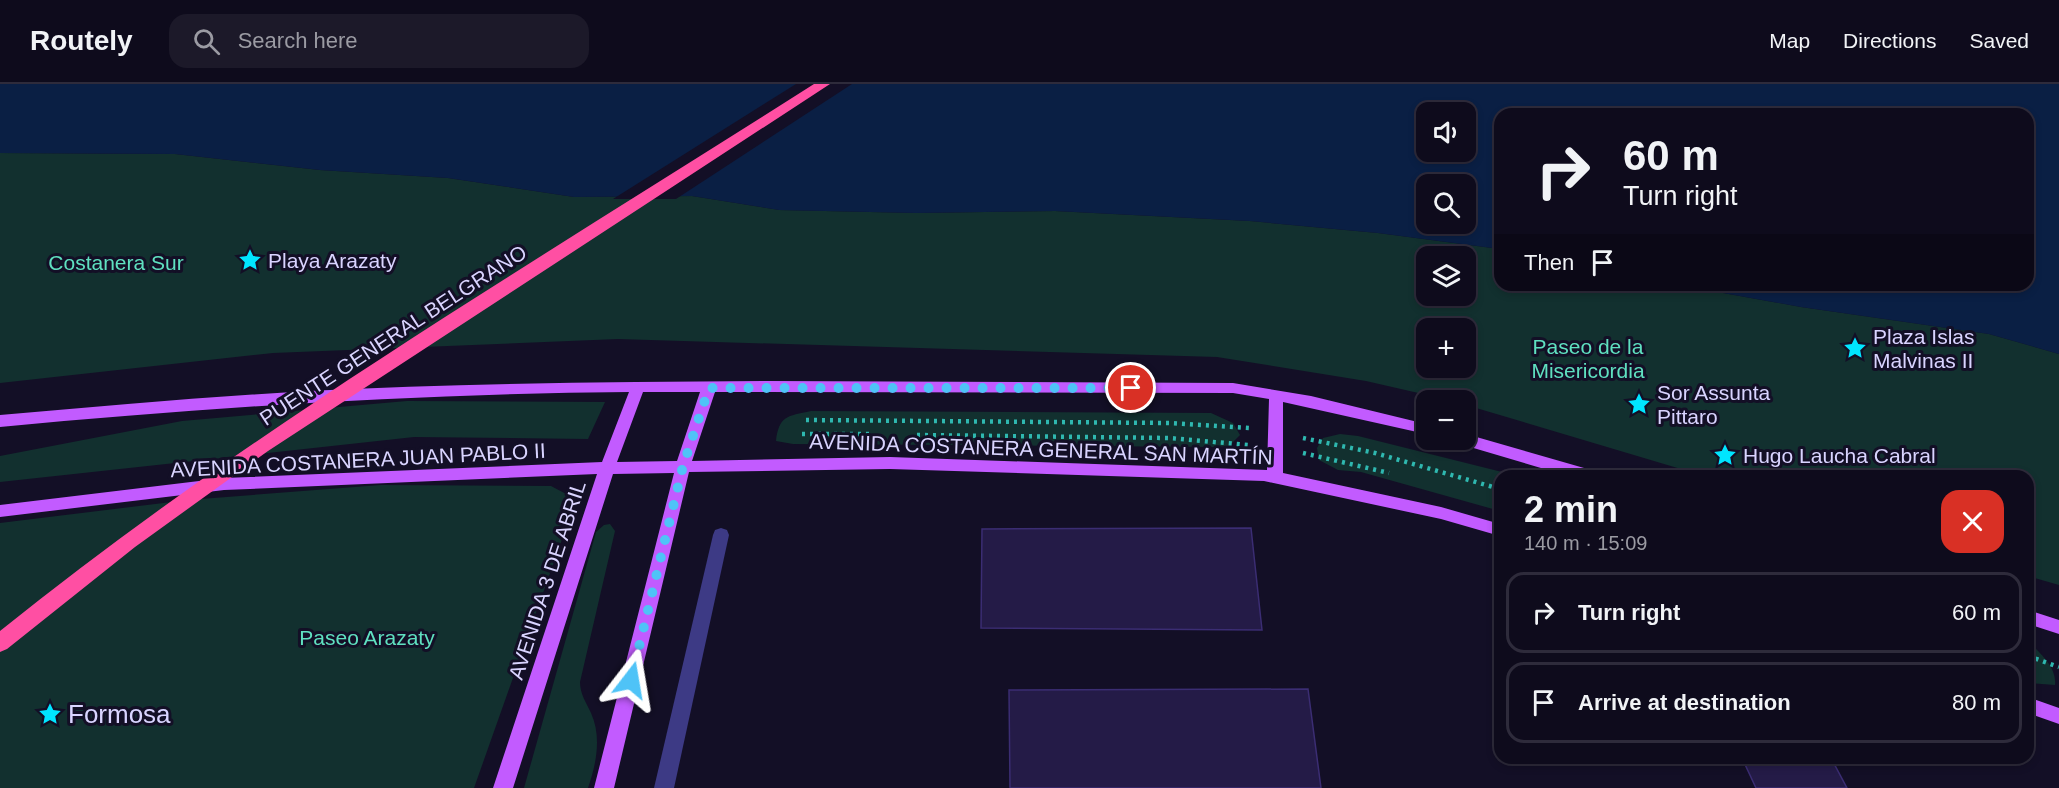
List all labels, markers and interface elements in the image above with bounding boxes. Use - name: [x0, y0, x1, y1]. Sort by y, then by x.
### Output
- search box: [169, 14, 589, 68]
- text: Routely: [30, 25, 133, 56]
- icon: search: [190, 25, 223, 58]
- text: Search here: [238, 28, 358, 53]
- text: Map: [1769, 29, 1810, 52]
- text: Directions: [1843, 29, 1936, 52]
- text: Saved: [1969, 29, 2029, 52]
- map controls: [1416, 102, 1476, 450]
- button: sound: [1416, 102, 1476, 162]
- icon: right: [1524, 132, 1602, 210]
- text: 60 m: [1623, 132, 1719, 179]
- button: search: [1416, 174, 1476, 234]
- text: Turn right: [1623, 181, 1738, 211]
- street label: PUENTE GENERAL BELGRANO: [255, 240, 531, 430]
- button: layers: [1416, 246, 1476, 306]
- icon: arrive: [1586, 246, 1619, 279]
- place icon: Playa Arazaty: [237, 247, 263, 273]
- place label: Playa Arazaty: [268, 249, 397, 272]
- text: Then: [1524, 250, 1574, 275]
- park label: Costanera Sur: [48, 251, 184, 274]
- button: +: [1416, 318, 1476, 378]
- place label: Plaza Islas Malvinas II: [1873, 325, 1975, 372]
- park label: Paseo de la Misericordia: [1531, 335, 1645, 382]
- place icon: Plaza Islas Malvinas II: [1842, 335, 1868, 361]
- pin: [1105, 362, 1156, 413]
- icon: arrive: [1114, 371, 1147, 404]
- place label: Sor Assunta Pittaro: [1657, 381, 1771, 428]
- button: −: [1416, 390, 1476, 450]
- place icon: Sor Assunta Pittaro: [1626, 391, 1652, 417]
- street label: AVENIDA COSTANERA GENERAL SAN MARTÍN: [809, 429, 1273, 469]
- street label: AVENIDA COSTANERA JUAN PABLO II: [170, 439, 546, 481]
- place icon: Hugo Laucha Cabral: [1712, 442, 1738, 468]
- place label: Hugo Laucha Cabral: [1743, 444, 1936, 467]
- street label: AVENIDA 3 DE ABRIL: [504, 478, 590, 682]
- text: 2 min: [1524, 489, 1618, 530]
- button: close: [1941, 490, 2004, 553]
- text: 140 m · 15:09: [1524, 532, 1647, 554]
- icon: right: [1527, 596, 1560, 629]
- text: Turn right: [1578, 600, 1680, 625]
- text: 60 m: [1952, 600, 2001, 625]
- park label: Paseo Arazaty: [299, 626, 435, 649]
- position arrow: [599, 648, 663, 712]
- icon: arrive: [1527, 686, 1560, 719]
- text: Arrive at destination: [1578, 690, 1791, 715]
- text: 80 m: [1952, 690, 2001, 715]
- place label: Formosa: [68, 699, 171, 729]
- place icon: Formosa: [37, 701, 63, 727]

